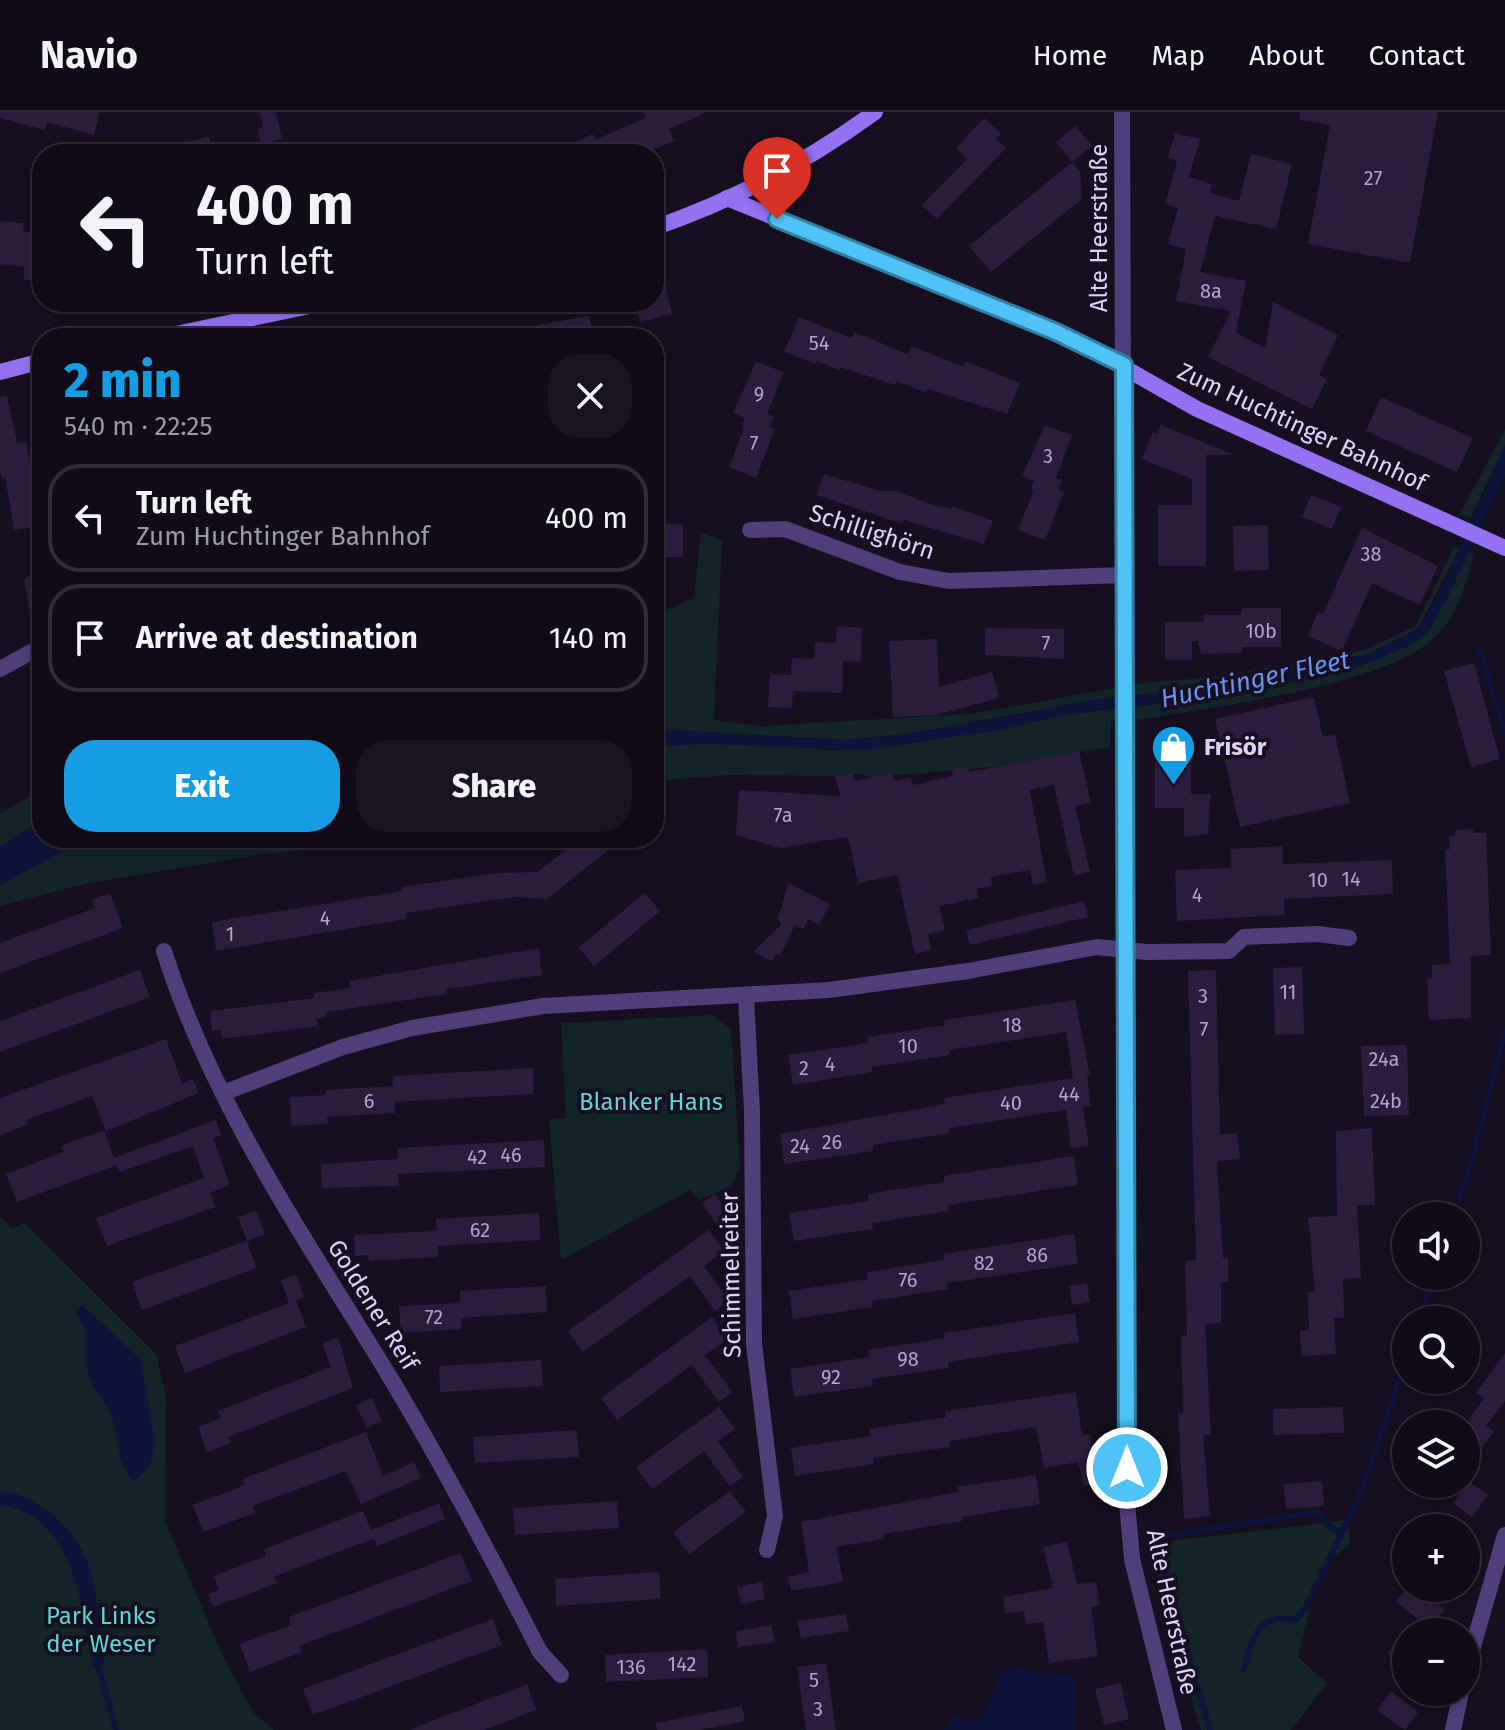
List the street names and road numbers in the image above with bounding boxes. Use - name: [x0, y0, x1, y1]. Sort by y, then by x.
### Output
- street label: Alte Heerstraße: [1085, 144, 1113, 312]
- street label: Zum Huchtinger Bahnhof: [1173, 357, 1432, 498]
- street label: Schillighörn: [806, 499, 938, 565]
- street label: Schimmelreiter: [716, 1191, 746, 1358]
- street label: Goldener Reif: [322, 1235, 425, 1377]
- street label: Alte Heerstraße: [1141, 1527, 1203, 1697]

